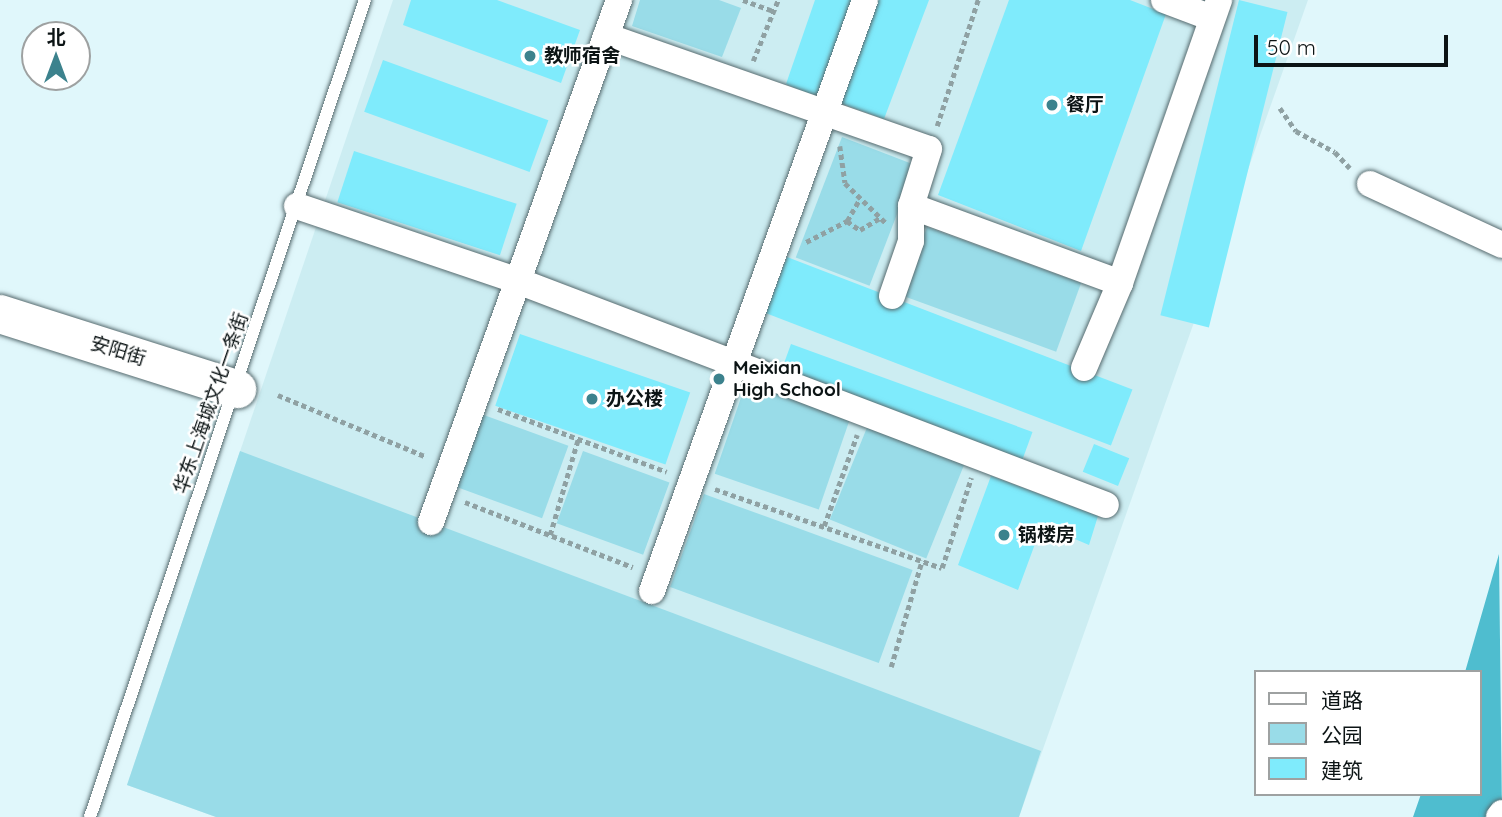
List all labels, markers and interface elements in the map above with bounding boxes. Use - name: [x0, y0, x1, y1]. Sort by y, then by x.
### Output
- north arrow: [21, 21, 91, 91]
- scale bar: [1257, 21, 1451, 65]
- text: 北: [46, 25, 66, 49]
- text: 50 m: [1267, 34, 1316, 60]
- place label: 教师宿舍: [544, 45, 620, 67]
- marker: 教师宿舍: [522, 48, 538, 64]
- place label: 餐厅: [1066, 94, 1104, 116]
- marker: 餐厅: [1044, 97, 1060, 113]
- street label: 华东上海城文化一条街: [169, 309, 253, 497]
- street label: 安阳街: [87, 332, 149, 370]
- place label: Meixian High School: [733, 357, 841, 401]
- marker: Meixian High School: [711, 371, 727, 387]
- place label: 办公楼: [606, 388, 663, 410]
- marker: 办公楼: [584, 391, 600, 407]
- place label: 锅楼房: [1018, 524, 1075, 546]
- marker: 锅楼房: [996, 527, 1012, 543]
- legend: [1254, 670, 1481, 796]
- text: 道路: [1321, 687, 1363, 713]
- text: 公园: [1321, 722, 1363, 748]
- text: 建筑: [1321, 757, 1363, 783]

